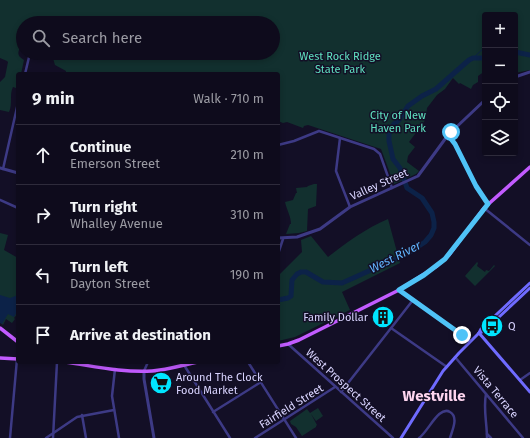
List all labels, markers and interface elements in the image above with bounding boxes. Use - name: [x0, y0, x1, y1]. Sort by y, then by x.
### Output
- map controls: [482, 12, 518, 156]
- button: +: [482, 12, 518, 48]
- search box: [16, 16, 280, 60]
- icon: search: [30, 27, 52, 49]
- text: Search here: [62, 29, 142, 47]
- button: −: [482, 48, 518, 84]
- park label: West Rock Ridge State Park: [299, 50, 381, 76]
- button: locate: [482, 84, 518, 120]
- text: 9 min: [32, 88, 75, 109]
- text: Walk · 710 m: [193, 91, 264, 106]
- park label: City of New Haven Park: [370, 109, 426, 135]
- button: layers: [482, 120, 518, 156]
- route start: [442, 123, 460, 141]
- text: Continue: [70, 138, 131, 156]
- icon: ahead: [32, 144, 54, 166]
- text: 210 m: [230, 147, 264, 162]
- text: Emerson Street: [70, 156, 160, 171]
- street label: Valley Street: [348, 166, 410, 203]
- text: Turn right: [70, 198, 137, 216]
- icon: right: [32, 204, 54, 226]
- text: 310 m: [230, 207, 264, 222]
- text: Whalley Avenue: [70, 216, 163, 231]
- water label: West River: [367, 238, 423, 276]
- text: Turn left: [70, 258, 128, 276]
- icon: left: [32, 264, 54, 286]
- text: 190 m: [230, 267, 264, 282]
- text: Dayton Street: [70, 276, 150, 291]
- building icon: Family Dollar: [370, 304, 396, 330]
- place label: Family Dollar: [303, 311, 369, 324]
- bus stop icon: Q: [479, 313, 505, 339]
- place label: Q: [508, 320, 516, 333]
- icon: arrive: [32, 324, 54, 346]
- text: Arrive at destination: [70, 326, 211, 344]
- route end: [453, 326, 471, 344]
- street label: West Prospect Street: [303, 346, 388, 425]
- street label: Vista Terrace: [470, 364, 521, 421]
- supermarket icon: Around The Clock Food Market: [148, 370, 174, 396]
- place label: Around The Clock Food Market: [176, 371, 263, 397]
- street label: Fairfield Street: [257, 382, 326, 431]
- district label: Westville: [403, 387, 465, 405]

